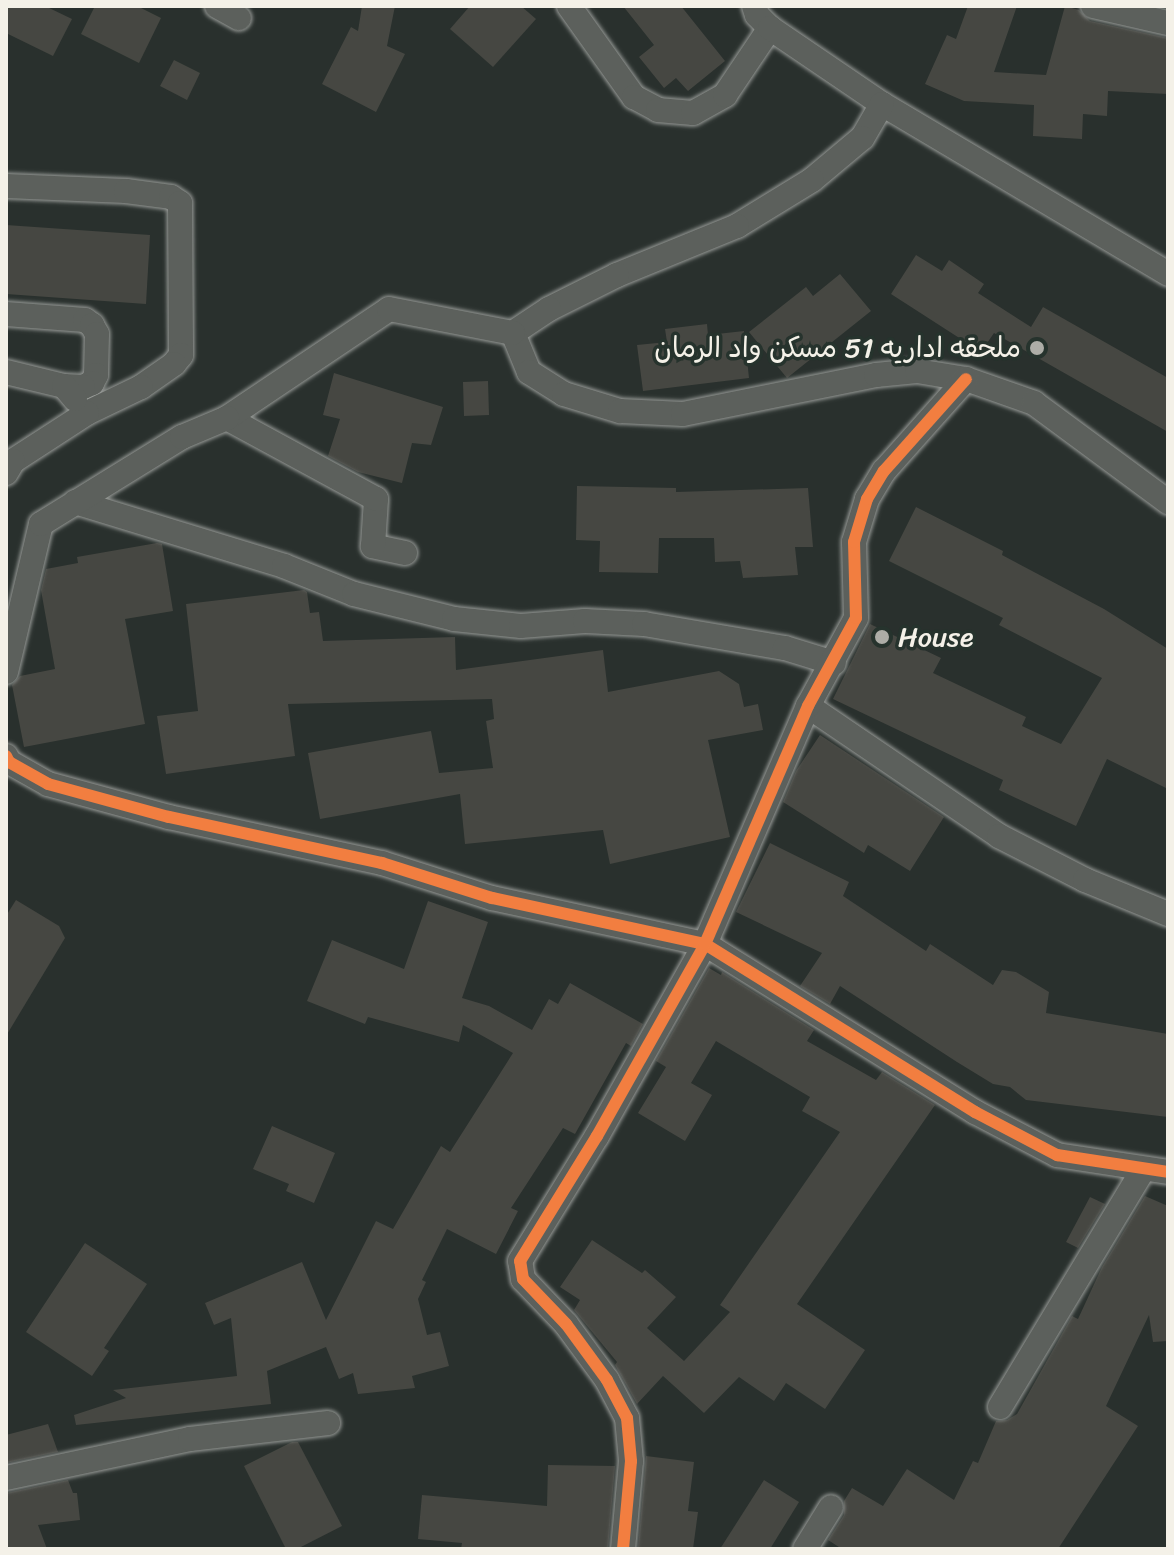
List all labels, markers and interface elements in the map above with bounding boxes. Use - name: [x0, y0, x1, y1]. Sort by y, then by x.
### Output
- place label: ملحقه اداريه 51 مسكن واد الرمان: [654, 331, 1021, 365]
- marker: ملحقه اداريه 51 مسكن واد الرمان: [1028, 339, 1046, 357]
- place label: House: [898, 620, 973, 654]
- marker: House: [873, 628, 891, 646]

